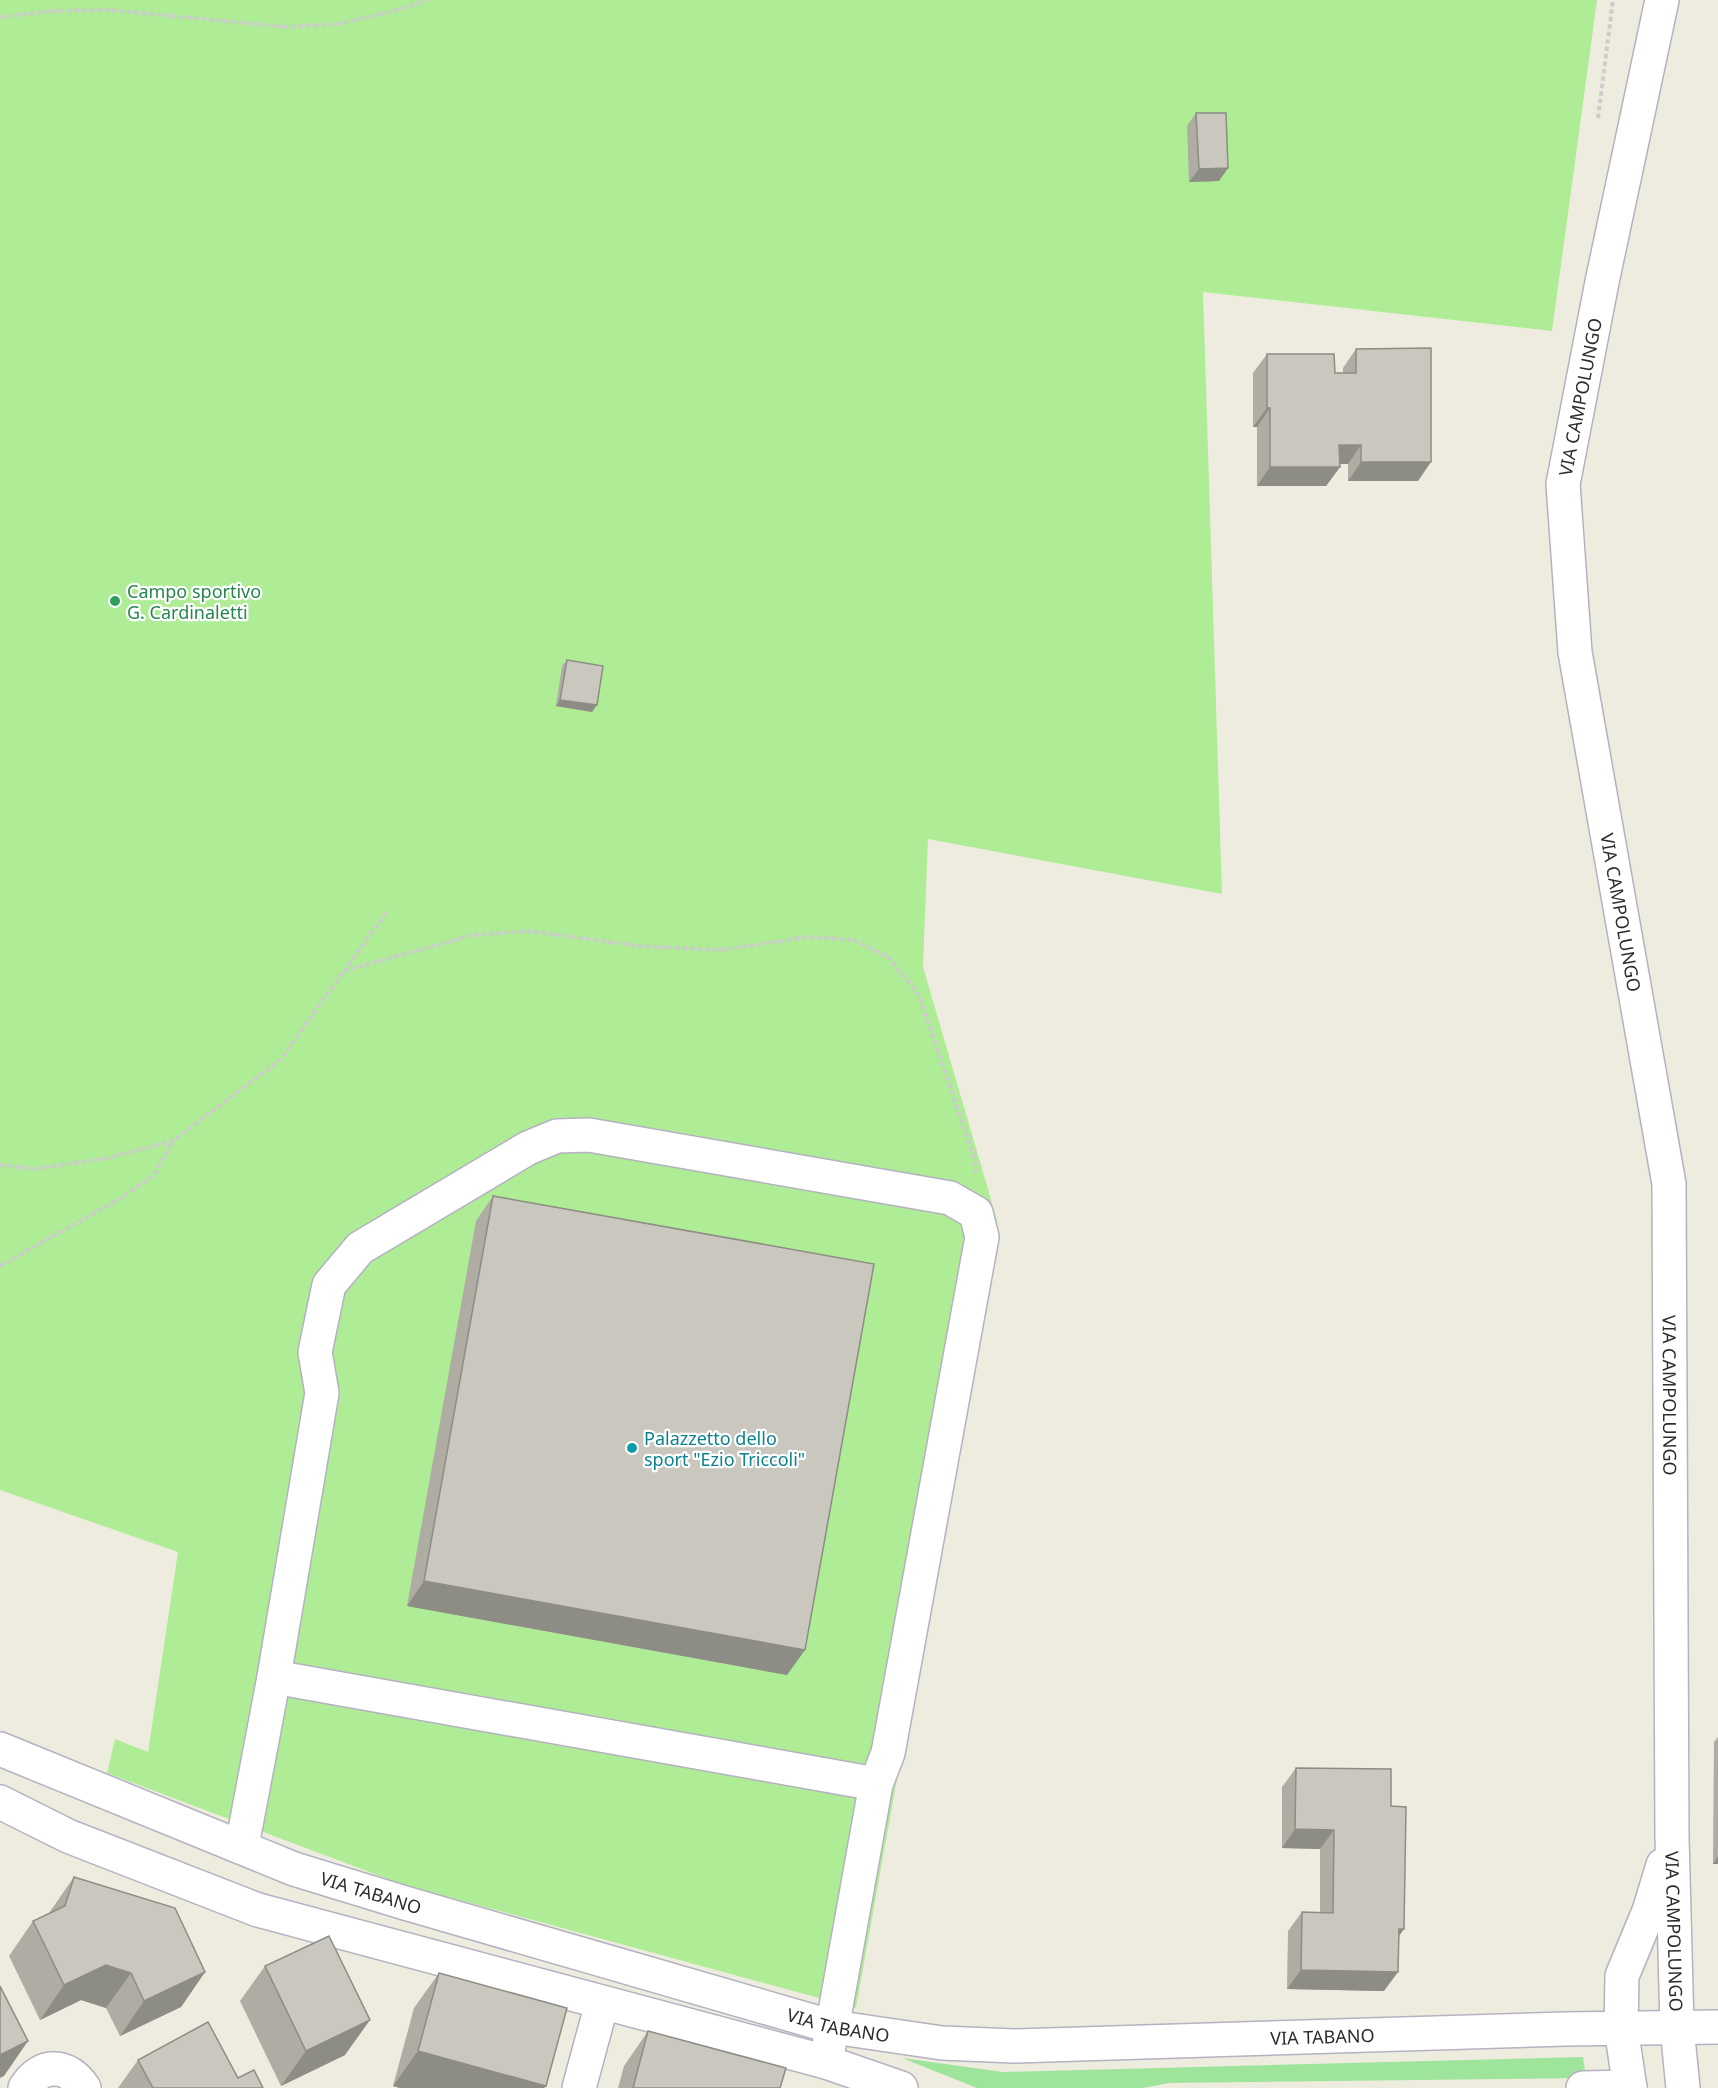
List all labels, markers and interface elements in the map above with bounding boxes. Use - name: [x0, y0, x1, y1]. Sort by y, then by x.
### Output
- street label: VIA CAMPOLUNGO: [1553, 316, 1607, 478]
- place label: Campo sportivo G. Cardinaletti: [127, 579, 261, 624]
- marker: Campo sportivo G. Cardinaletti: [108, 594, 122, 608]
- street label: VIA CAMPOLUNGO: [1595, 831, 1647, 994]
- street label: VIA CAMPOLUNGO: [1658, 1315, 1682, 1476]
- place label: Palazzetto dello sport "Ezio Triccoli": [644, 1426, 805, 1471]
- marker: Palazzetto dello sport "Ezio Triccoli": [625, 1441, 639, 1455]
- street label: VIA CAMPOLUNGO: [1660, 1851, 1689, 2012]
- street label: VIA TABANO: [318, 1866, 424, 1919]
- street label: VIA TABANO: [784, 2002, 891, 2047]
- street label: VIA TABANO: [1270, 2023, 1375, 2050]

